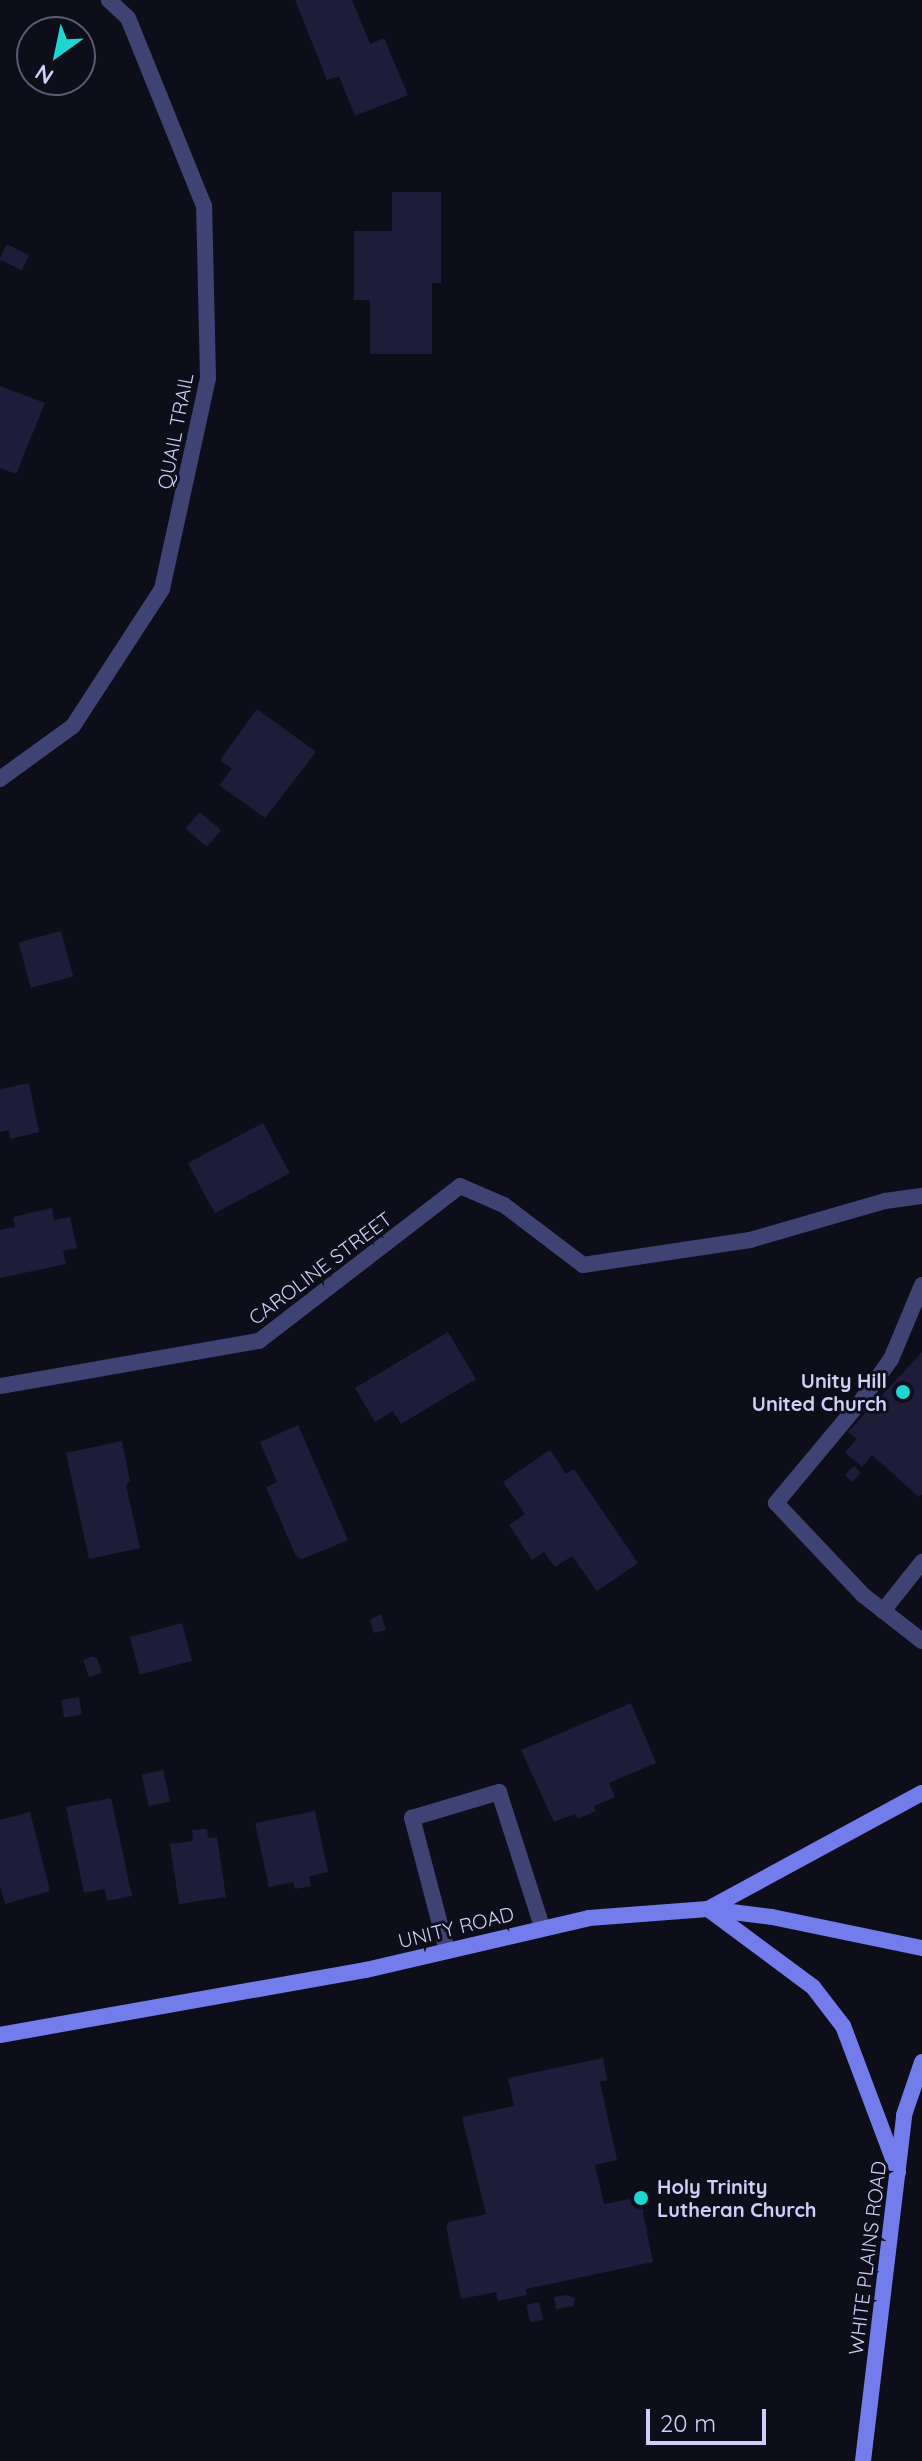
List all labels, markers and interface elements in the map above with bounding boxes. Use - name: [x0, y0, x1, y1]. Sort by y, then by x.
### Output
- north arrow: [16, 16, 96, 96]
- text: N: [30, 58, 58, 91]
- street label: QUAIL TRAIL: [152, 371, 198, 491]
- street label: CAROLINE STREET: [244, 1206, 396, 1330]
- place label: Unity Hill United Church: [752, 1368, 887, 1415]
- marker: Unity Hill United Church: [894, 1383, 912, 1401]
- street label: UNITY ROAD: [396, 1901, 516, 1953]
- street label: WHITE PLAINS ROAD: [843, 2160, 891, 2356]
- place label: Holy Trinity Lutheran Church: [657, 2174, 817, 2221]
- marker: Holy Trinity Lutheran Church: [632, 2189, 650, 2207]
- scale bar: [650, 2393, 770, 2443]
- text: 20 m: [660, 2408, 716, 2438]

